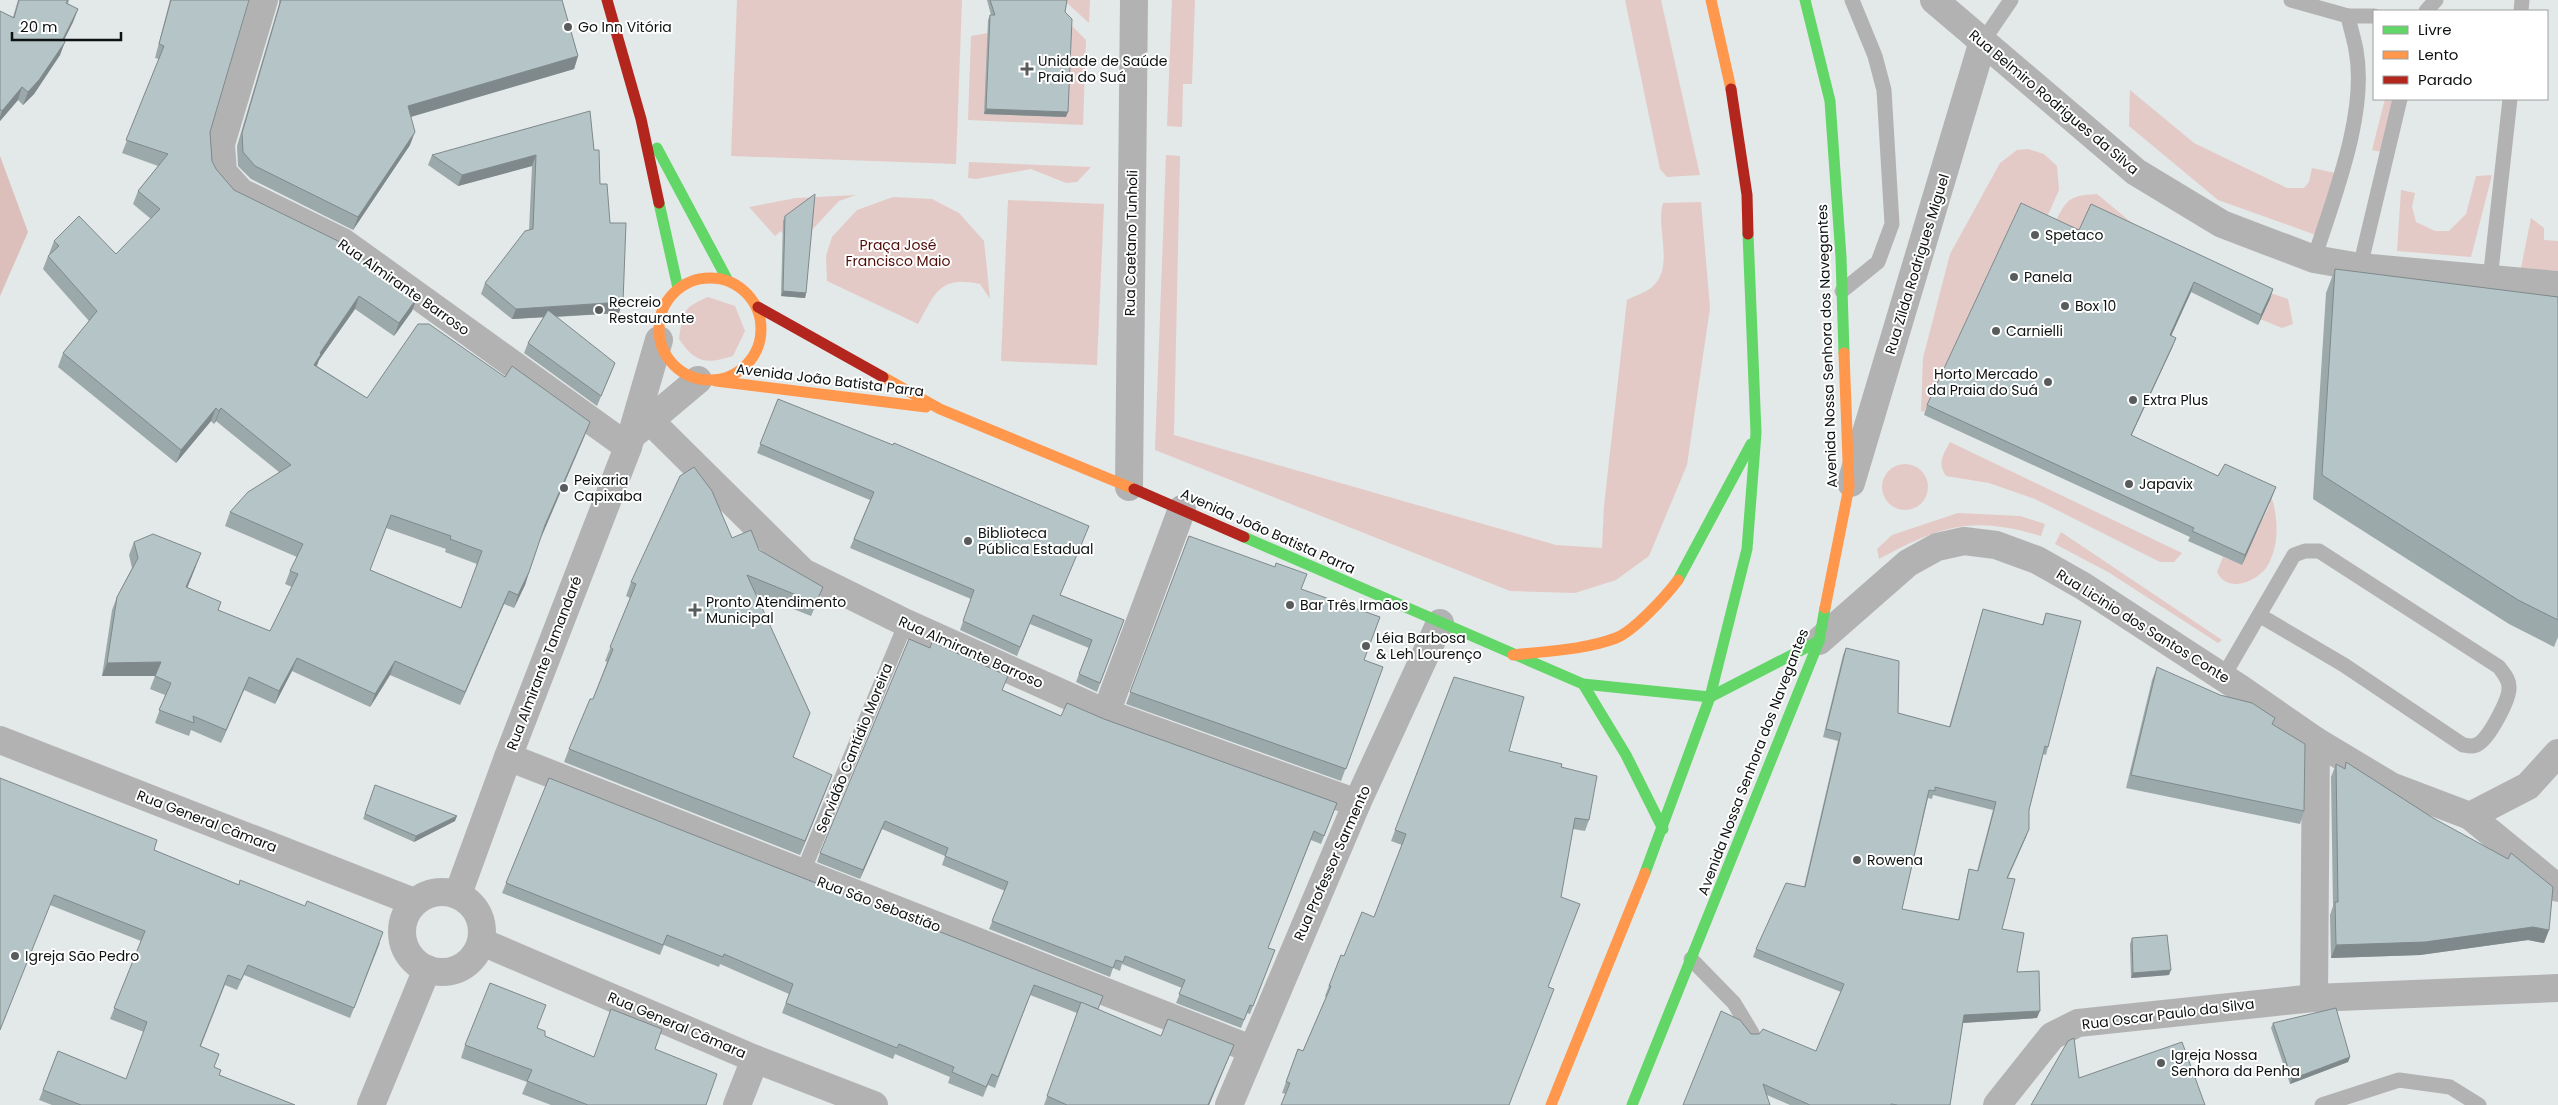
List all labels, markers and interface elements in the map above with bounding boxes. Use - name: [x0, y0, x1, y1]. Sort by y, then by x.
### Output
- scale bar: [12, 10, 121, 42]
- legend: [2373, 10, 2548, 100]
- text: 20 m: [20, 16, 58, 37]
- place label: Go Inn Vitória: [578, 17, 672, 37]
- text: Livre: [2418, 19, 2451, 40]
- marker: Go Inn Vitória: [562, 21, 574, 33]
- street label: Rua Belmiro Rodrigues da Silva: [1965, 25, 2143, 179]
- text: Lento: [2418, 44, 2458, 65]
- place label: Unidade de Saúde Praia do Suá: [1038, 51, 1168, 87]
- marker: Unidade de Saúde Praia do Suá: [1020, 62, 1034, 76]
- text: Parado: [2418, 69, 2472, 90]
- street label: Rua Caetano Tunholi: [1120, 170, 1142, 316]
- street label: Rua Zilda Rodrigues Miguel: [1880, 171, 1954, 357]
- street label: Avenida Nossa Senhora dos Navegantes: [1812, 204, 1842, 488]
- place label: Spetaco: [2045, 225, 2103, 245]
- marker: Spetaco: [2029, 229, 2041, 241]
- street label: Rua Almirante Barroso: [334, 234, 474, 340]
- park label: Praça José Francisco Maio: [845, 235, 951, 271]
- place label: Panela: [2024, 267, 2072, 287]
- marker: Panela: [2008, 271, 2020, 283]
- place label: Recreio Restaurante: [609, 292, 695, 328]
- place label: Box 10: [2075, 296, 2116, 316]
- marker: Box 10: [2059, 300, 2071, 312]
- marker: Recreio Restaurante: [593, 304, 605, 316]
- place label: Carnielli: [2006, 321, 2063, 341]
- marker: Carnielli: [1990, 325, 2002, 337]
- street label: Avenida João Batista Parra: [735, 359, 925, 401]
- place label: Horto Mercado da Praia do Suá: [1927, 364, 2038, 400]
- marker: Horto Mercado da Praia do Suá: [2042, 376, 2054, 388]
- place label: Extra Plus: [2143, 390, 2208, 410]
- marker: Extra Plus: [2127, 394, 2139, 406]
- place label: Peixaria Capixaba: [574, 470, 642, 506]
- place label: Japavix: [2139, 474, 2193, 494]
- marker: Japavix: [2123, 478, 2135, 490]
- marker: Peixaria Capixaba: [558, 482, 570, 494]
- street label: Avenida João Batista Parra: [1177, 483, 1359, 579]
- place label: Biblioteca Pública Estadual: [978, 523, 1094, 559]
- marker: Biblioteca Pública Estadual: [962, 535, 974, 547]
- street label: Rua Licinio dos Santos Conte: [2052, 564, 2234, 688]
- street label: Rua Almirante Tamandaré: [501, 573, 587, 753]
- place label: Pronto Atendimento Municipal: [706, 592, 846, 628]
- place label: Bar Três Irmãos: [1300, 595, 1408, 615]
- marker: Bar Três Irmãos: [1284, 599, 1296, 611]
- marker: Pronto Atendimento Municipal: [688, 603, 702, 617]
- street label: Rua Almirante Barroso: [896, 611, 1046, 693]
- street label: Avenida Nossa Senhora dos Navegantes: [1693, 626, 1813, 898]
- place label: Léia Barbosa & Leh Lourenço: [1376, 628, 1482, 664]
- marker: Léia Barbosa & Leh Lourenço: [1360, 640, 1372, 652]
- street label: Servidão Cantídio Moreira: [811, 660, 897, 836]
- street label: Rua Professor Sarmento: [1289, 782, 1375, 944]
- street label: Rua General Câmara: [134, 785, 280, 857]
- place label: Rowena: [1867, 850, 1923, 870]
- marker: Rowena: [1851, 854, 1863, 866]
- street label: Rua São Sebastião: [814, 871, 944, 937]
- place label: Igreja São Pedro: [25, 946, 139, 966]
- marker: Igreja São Pedro: [9, 950, 21, 962]
- street label: Rua General Câmara: [605, 987, 749, 1063]
- street label: Rua Oscar Paulo da Silva: [2081, 993, 2255, 1035]
- place label: Igreja Nossa Senhora da Penha: [2171, 1045, 2300, 1081]
- marker: Igreja Nossa Senhora da Penha: [2155, 1057, 2167, 1069]

